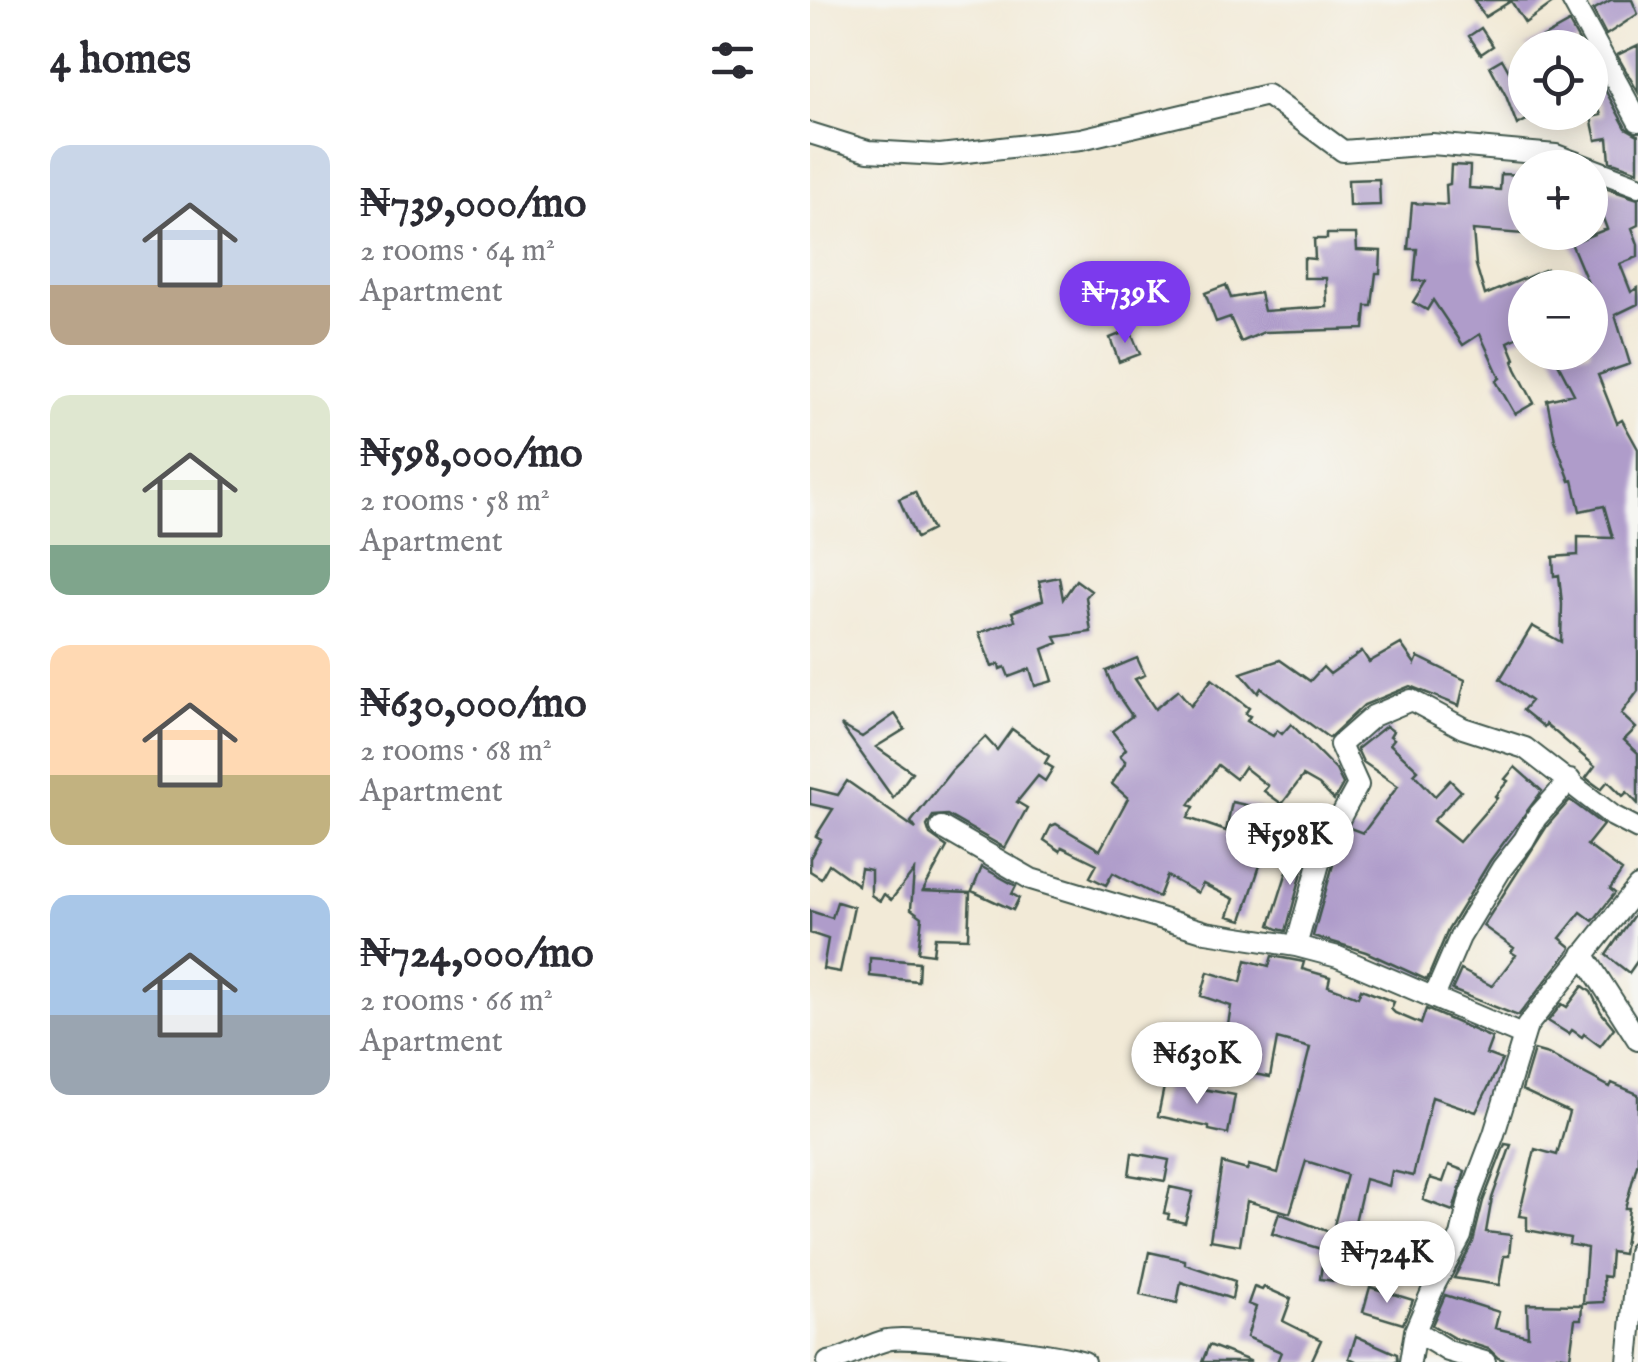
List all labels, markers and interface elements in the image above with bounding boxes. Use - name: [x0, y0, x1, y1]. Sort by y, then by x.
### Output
- map controls: [1508, 30, 1608, 370]
- button: locate: [1508, 30, 1608, 130]
- icon: filters: [705, 33, 760, 88]
- text: 4 homes: [50, 34, 191, 87]
- button: +: [1508, 150, 1608, 250]
- text: ₦739,000/mo: [360, 178, 586, 231]
- icon: home: [130, 185, 250, 305]
- text: 2 rooms · 64 m²: [360, 231, 555, 272]
- pin: ₦739K: [1055, 261, 1195, 346]
- button: −: [1508, 270, 1608, 370]
- text: Apartment: [360, 272, 503, 313]
- text: ₦739K: [1081, 273, 1169, 314]
- text: ₦598,000/mo: [360, 428, 583, 481]
- icon: home: [130, 435, 250, 555]
- text: 2 rooms · 58 m²: [360, 481, 550, 522]
- text: Apartment: [360, 522, 503, 563]
- text: ₦630,000/mo: [360, 678, 587, 731]
- icon: home: [130, 685, 250, 805]
- text: 2 rooms · 68 m²: [360, 731, 552, 772]
- text: Apartment: [360, 772, 503, 813]
- pin: ₦598K: [1220, 803, 1360, 888]
- text: ₦598K: [1248, 815, 1332, 856]
- text: ₦724,000/mo: [360, 928, 594, 981]
- icon: home: [130, 935, 250, 1055]
- text: 2 rooms · 66 m²: [360, 981, 553, 1022]
- text: Apartment: [360, 1022, 503, 1063]
- pin: ₦630K: [1127, 1022, 1267, 1107]
- text: ₦630K: [1153, 1034, 1241, 1075]
- pin: ₦724K: [1317, 1221, 1457, 1306]
- text: ₦724K: [1341, 1233, 1433, 1274]

